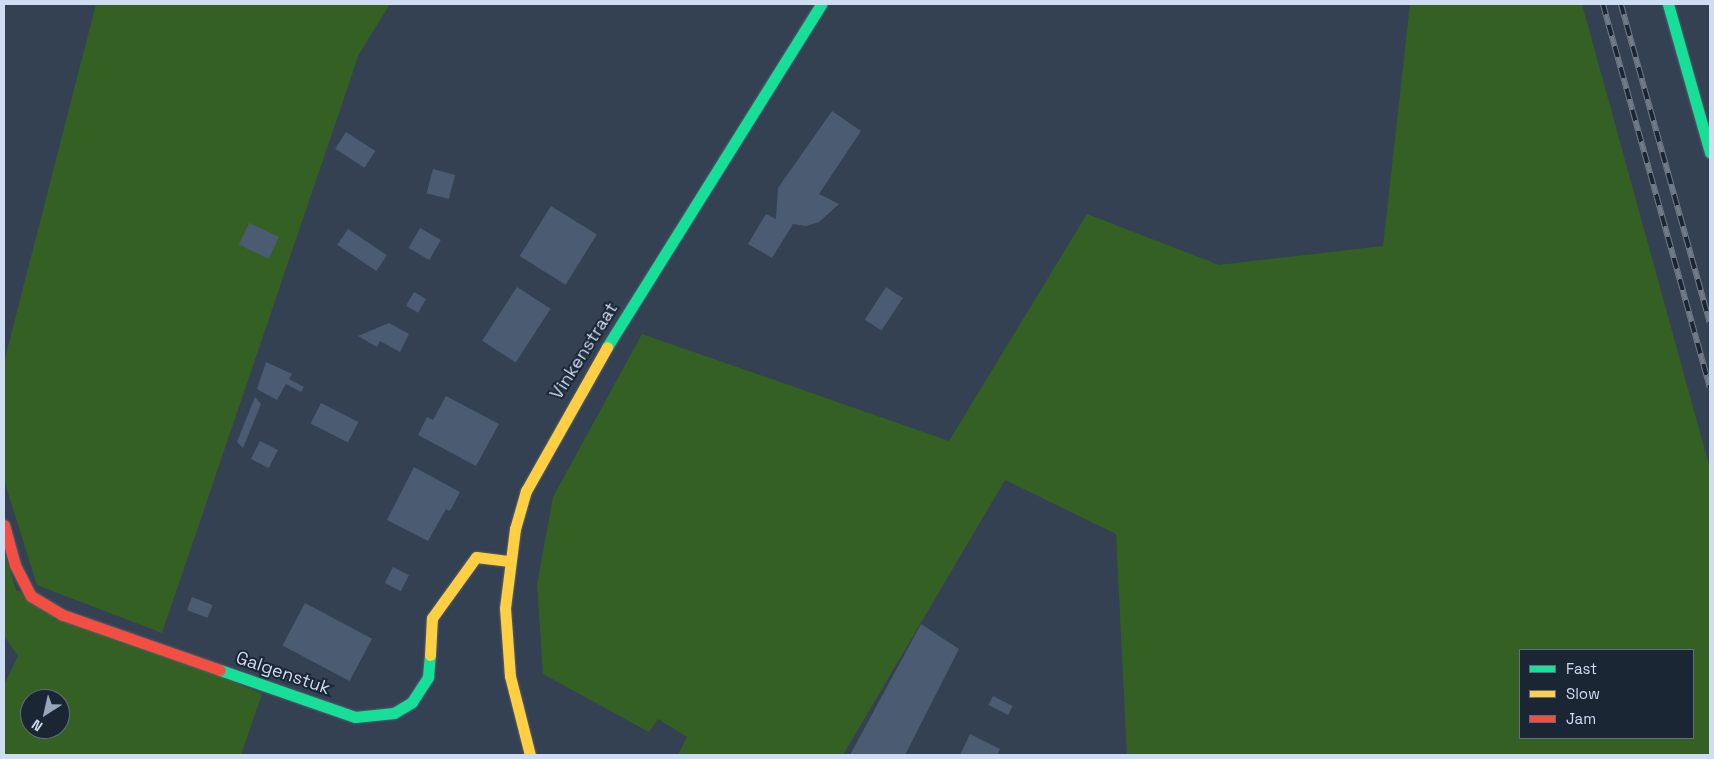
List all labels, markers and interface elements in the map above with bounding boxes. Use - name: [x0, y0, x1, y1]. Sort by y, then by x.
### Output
- street label: Vinkenstraat: [546, 299, 622, 403]
- street label: Galgenstuk: [233, 647, 333, 699]
- legend: [1519, 649, 1694, 739]
- text: Fast: [1566, 659, 1597, 678]
- text: Slow: [1566, 684, 1600, 703]
- north arrow: [20, 689, 70, 739]
- text: Jam: [1566, 709, 1596, 728]
- text: N: [28, 715, 46, 736]

